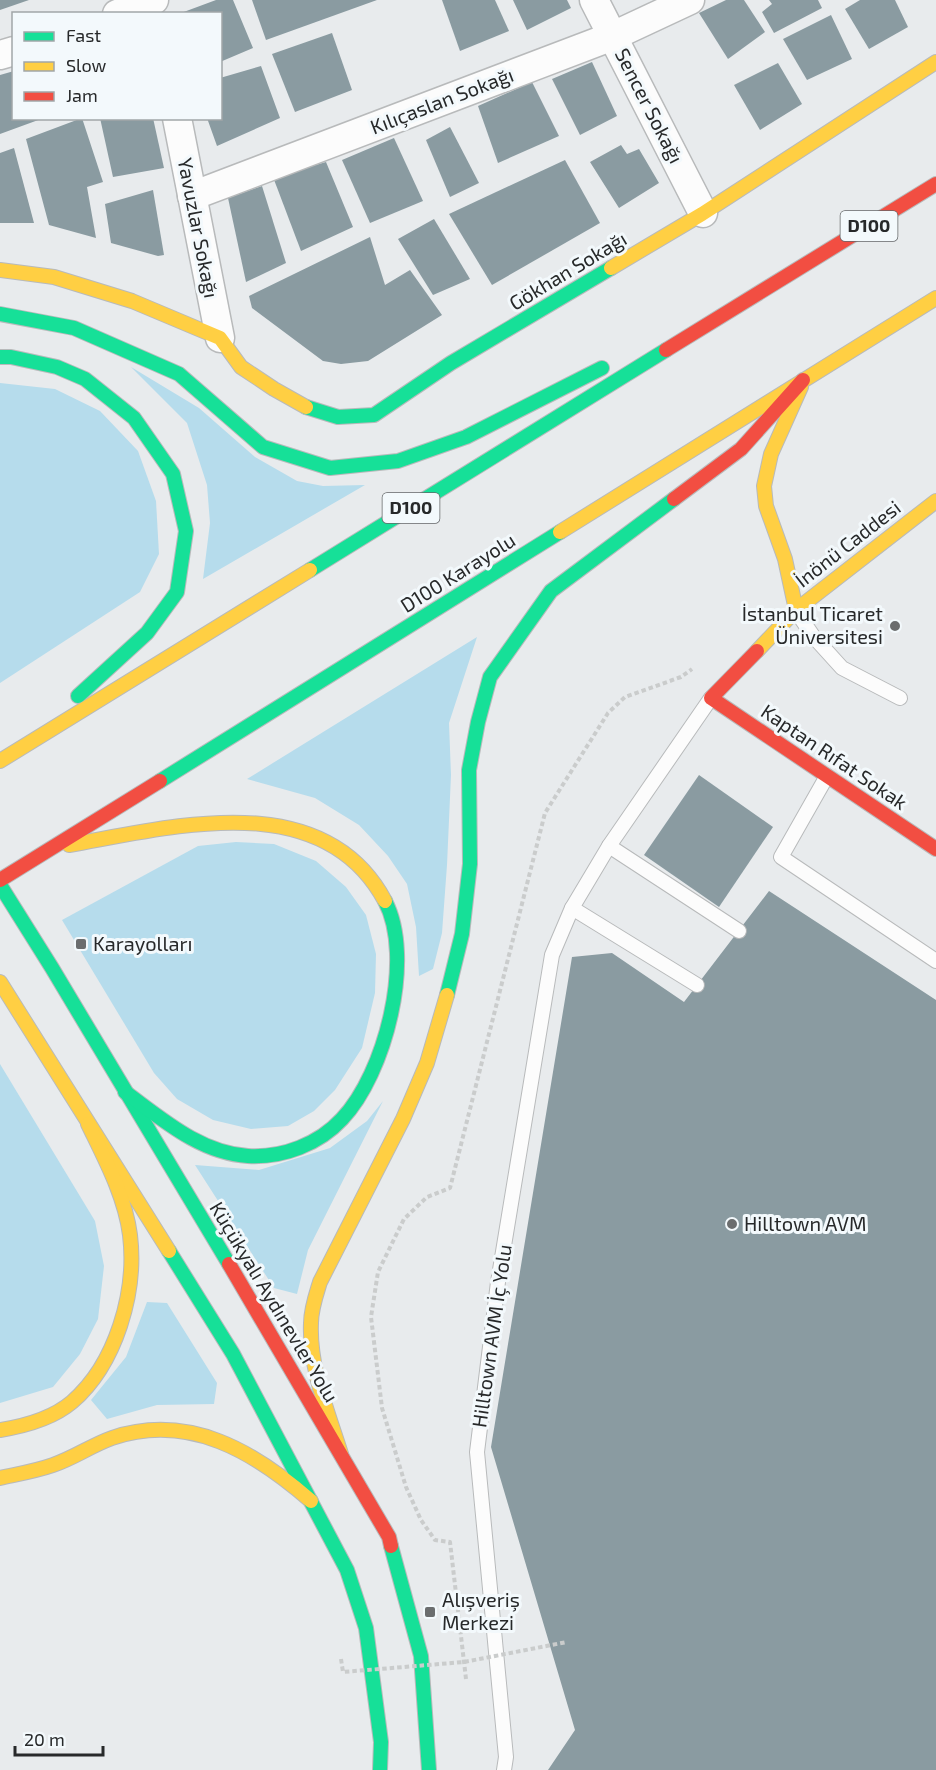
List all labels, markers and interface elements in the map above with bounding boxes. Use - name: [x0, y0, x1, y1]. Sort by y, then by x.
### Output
- legend: [12, 12, 222, 120]
- text: Fast: [66, 24, 101, 46]
- street label: Sencer Sokağı: [611, 44, 689, 167]
- text: Slow: [66, 54, 107, 76]
- street label: Kılıçaslan Sokağı: [367, 62, 517, 139]
- text: Jam: [66, 84, 98, 106]
- street label: Yavuzlar Sokağı: [174, 156, 224, 300]
- road number: D100: [840, 211, 898, 241]
- street label: Gökhan Sokağı: [504, 226, 631, 315]
- road number: D100: [382, 493, 440, 523]
- street label: İnönü Caddesi: [790, 495, 905, 592]
- street label: D100 Karayolu: [396, 527, 519, 617]
- place label: İstanbul Ticaret Üniversitesi: [742, 601, 883, 648]
- marker: İstanbul Ticaret Üniversitesi: [888, 619, 902, 633]
- street label: Kaptan Rıfat Sokak: [757, 698, 912, 814]
- place label: Karayolları: [93, 931, 192, 955]
- marker: Karayolları: [74, 937, 88, 951]
- street label: Küçükyalı Aydınevler Yolu: [205, 1197, 344, 1407]
- place label: Hilltown AVM: [744, 1211, 867, 1235]
- marker: Hilltown AVM: [725, 1217, 739, 1231]
- street label: Hilltown AVM İç Yolu: [466, 1243, 517, 1429]
- place label: Alışveriş Merkezi: [442, 1587, 520, 1634]
- marker: Alışveriş Merkezi: [423, 1605, 437, 1619]
- scale bar: [15, 1719, 104, 1757]
- text: 20 m: [24, 1728, 65, 1750]

